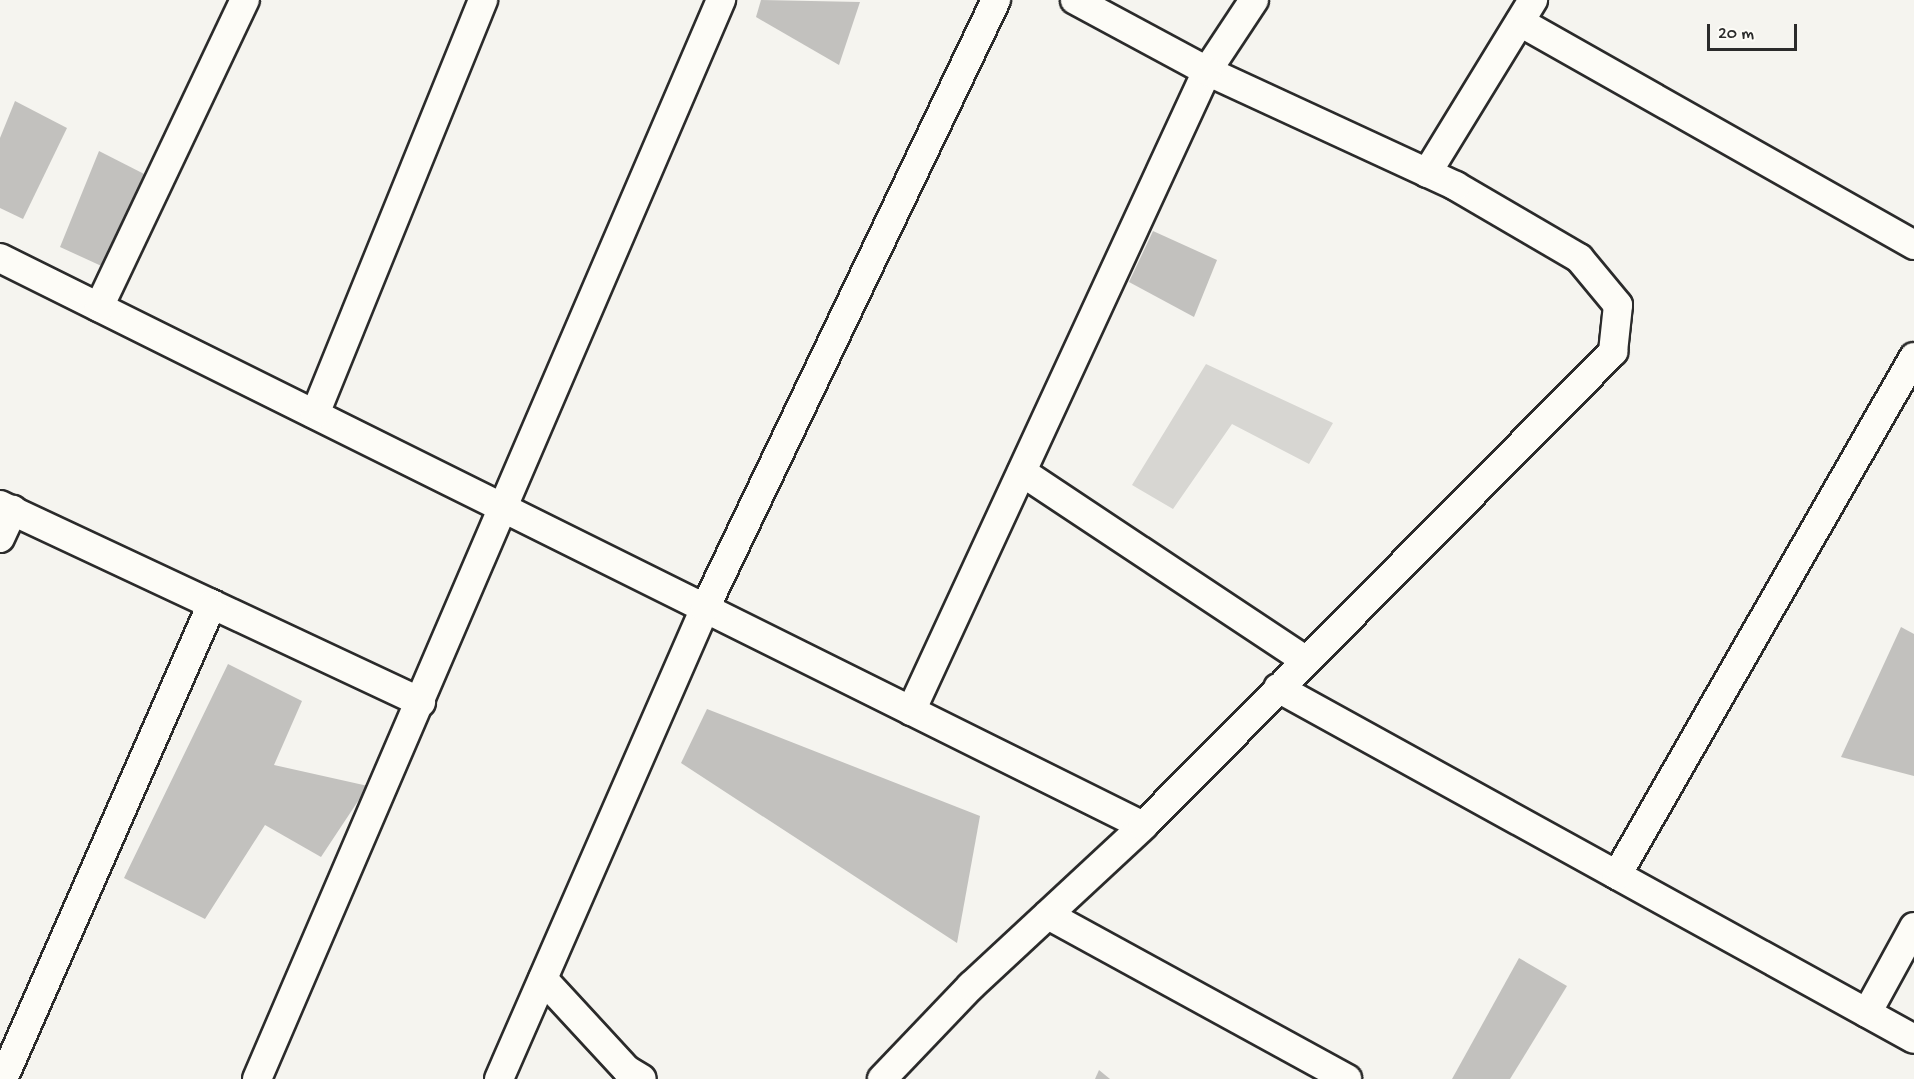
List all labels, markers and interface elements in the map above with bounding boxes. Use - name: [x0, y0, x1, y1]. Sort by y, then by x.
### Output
- scale bar: [1710, 12, 1800, 50]
- text: 20 m: [1718, 24, 1754, 45]

